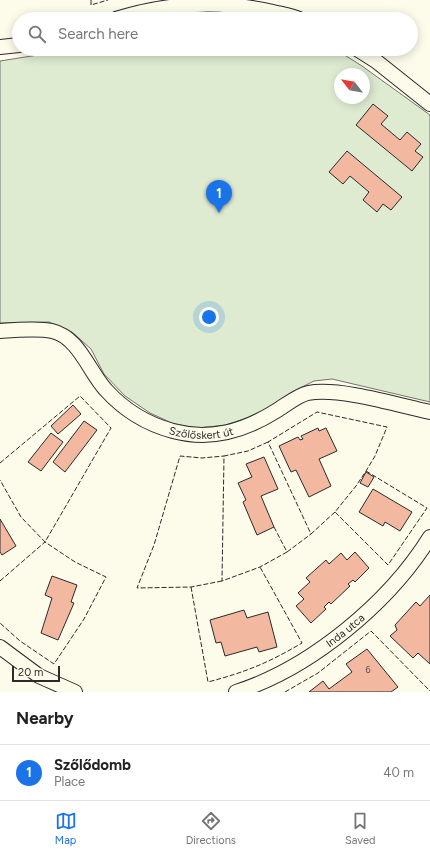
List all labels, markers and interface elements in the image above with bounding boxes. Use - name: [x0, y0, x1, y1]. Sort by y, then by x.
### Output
- search box: [12, 12, 418, 56]
- icon: search: [26, 23, 48, 45]
- text: Search here: [58, 25, 138, 43]
- north arrow: [334, 68, 370, 104]
- pin: 1: [206, 180, 232, 213]
- your location: [199, 307, 219, 327]
- street label: Szőlőskert út: [167, 424, 235, 442]
- street label: Inda utca: [324, 611, 367, 650]
- scale bar: [12, 664, 60, 683]
- house number: 6: [365, 664, 371, 675]
- text: 20 m: [18, 666, 43, 679]
- text: Nearby: [16, 708, 74, 728]
- text: Szőlődomb: [54, 756, 131, 774]
- text: 1: [26, 765, 32, 780]
- text: 40 m: [383, 765, 414, 780]
- text: Place: [54, 774, 85, 789]
- tab: Map: [55, 810, 77, 847]
- tab: Directions: [186, 810, 236, 847]
- tab: Saved: [345, 810, 375, 847]

